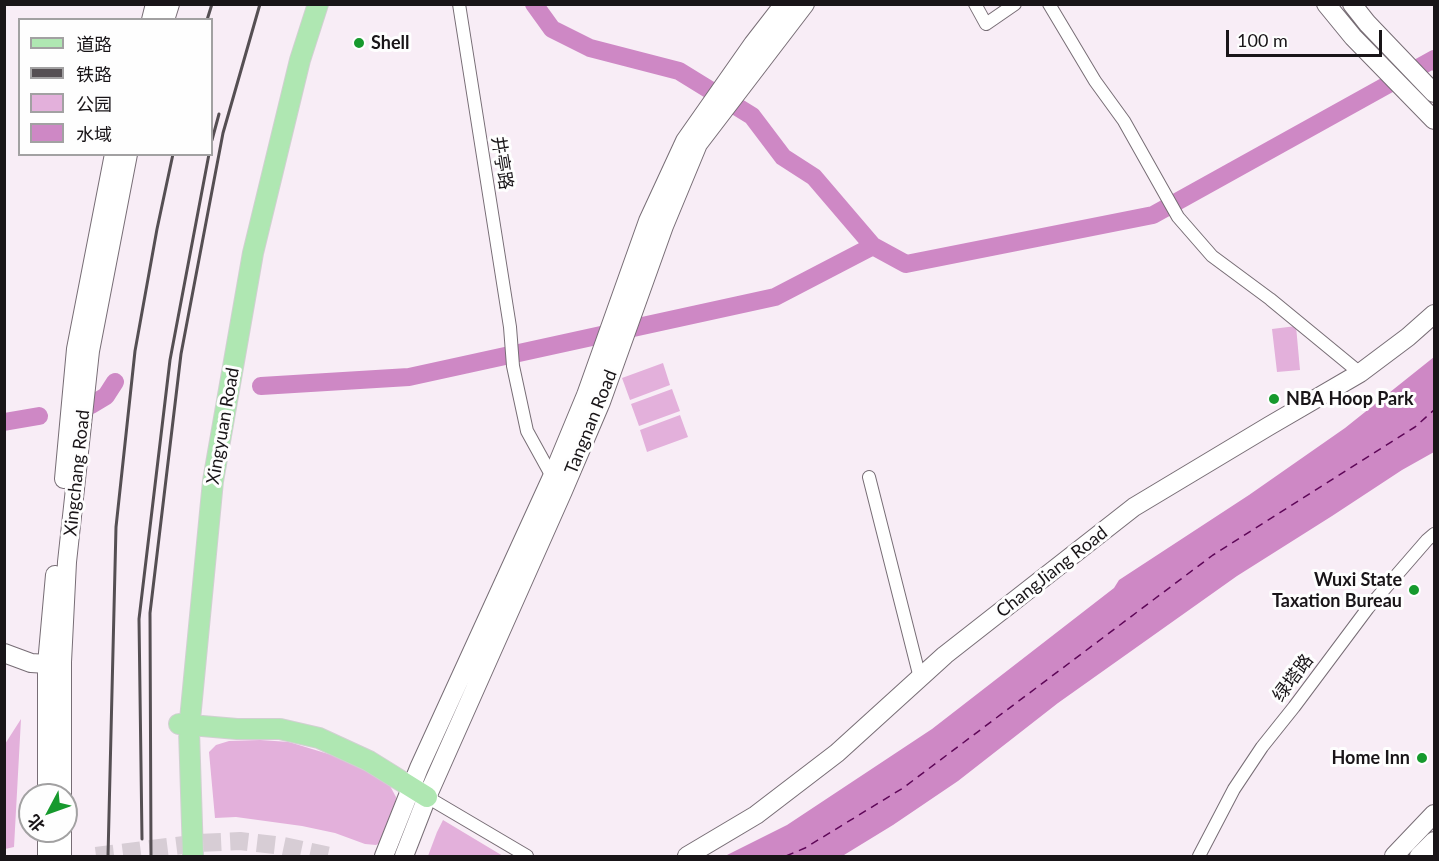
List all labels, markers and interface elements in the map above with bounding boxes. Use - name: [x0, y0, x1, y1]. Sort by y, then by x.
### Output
- legend: [18, 18, 213, 156]
- scale bar: [1229, 18, 1385, 56]
- text: 100 m: [1237, 29, 1288, 51]
- place label: Shell: [371, 32, 409, 54]
- text: 道路: [76, 33, 112, 55]
- marker: Shell: [352, 36, 366, 50]
- text: 铁路: [76, 63, 112, 85]
- text: 公园: [76, 93, 112, 115]
- text: 水域: [76, 123, 112, 145]
- street label: 井亭路: [487, 135, 517, 191]
- street label: Xingyuan Road: [202, 366, 244, 486]
- street label: Tangnan Road: [560, 367, 622, 477]
- place label: NBA Hoop Park: [1286, 388, 1414, 410]
- marker: NBA Hoop Park: [1267, 392, 1281, 406]
- street label: Xingchang Road: [60, 409, 94, 537]
- street label: ChangJiang Road: [992, 522, 1112, 622]
- place label: Wuxi State Taxation Bureau: [1272, 569, 1402, 612]
- marker: Wuxi State Taxation Bureau: [1407, 583, 1421, 597]
- street label: 绿塔路: [1268, 650, 1318, 706]
- place label: Home Inn: [1332, 747, 1410, 769]
- marker: Home Inn: [1415, 751, 1429, 765]
- north arrow: [18, 783, 78, 843]
- text: 北: [23, 812, 48, 836]

